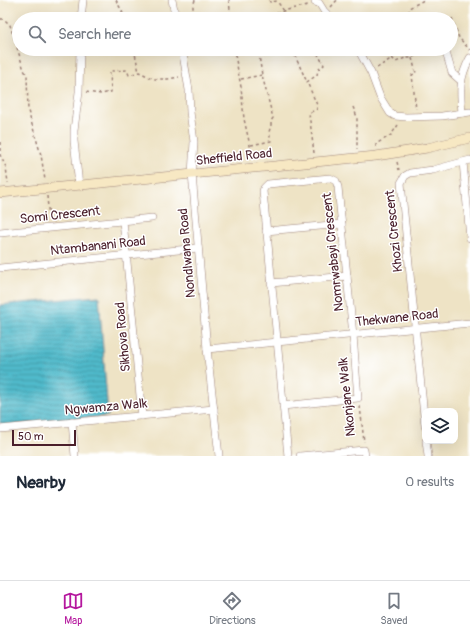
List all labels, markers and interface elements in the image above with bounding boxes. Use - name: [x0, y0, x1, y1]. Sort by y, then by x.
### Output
- search box: [12, 12, 458, 56]
- icon: search: [26, 23, 48, 45]
- text: Search here: [58, 25, 131, 44]
- street label: Sheffield Road: [195, 145, 273, 169]
- street label: Khozi Crescent: [382, 188, 406, 273]
- street label: Nomrwabayi Crescent: [319, 191, 347, 312]
- street label: Somi Crescent: [19, 203, 102, 227]
- street label: Nondlwana Road: [175, 207, 199, 299]
- street label: Ntambanani Road: [49, 233, 147, 259]
- street label: Sikhova Road: [112, 301, 134, 373]
- street label: Thekwane Road: [355, 306, 439, 330]
- street label: Nkonjane Walk: [335, 356, 359, 437]
- street label: Ngwamza Walk: [64, 395, 149, 419]
- map controls: [422, 408, 458, 444]
- button: layers: [422, 408, 458, 444]
- scale bar: [12, 428, 76, 447]
- text: 50 m: [18, 430, 44, 443]
- text: Nearby: [16, 472, 65, 493]
- text: 0 results: [405, 474, 454, 490]
- tab: Map: [62, 590, 84, 627]
- tab: Directions: [209, 590, 256, 627]
- tab: Saved: [380, 590, 408, 627]

